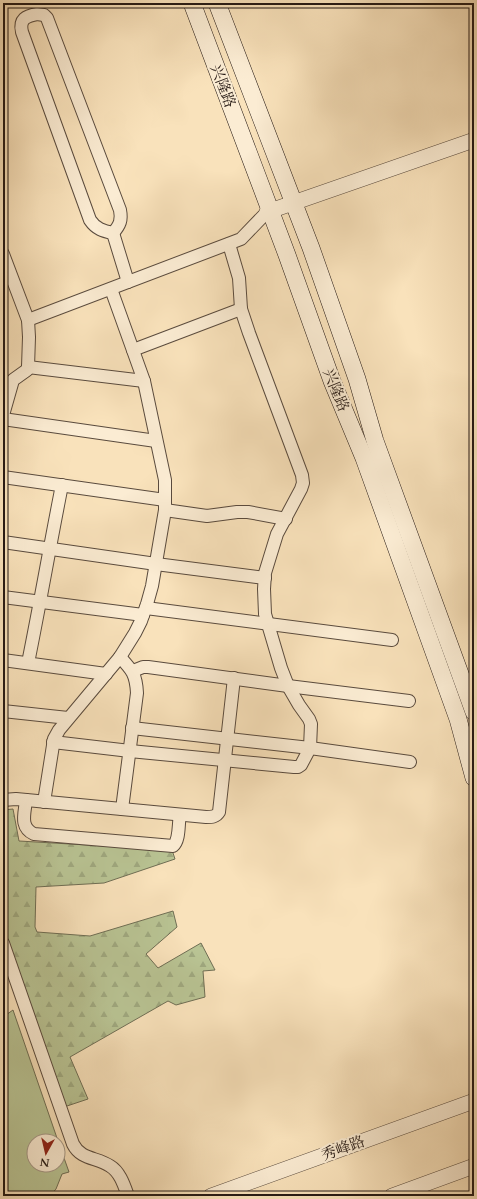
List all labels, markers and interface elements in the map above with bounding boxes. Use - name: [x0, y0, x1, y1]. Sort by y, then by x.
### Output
- street label: 兴隆路: [206, 61, 240, 111]
- street label: 兴隆路: [318, 365, 354, 415]
- street label: 秀峰路: [318, 1131, 368, 1165]
- north arrow: [26, 1133, 66, 1173]
- text: N: [38, 1154, 50, 1170]

